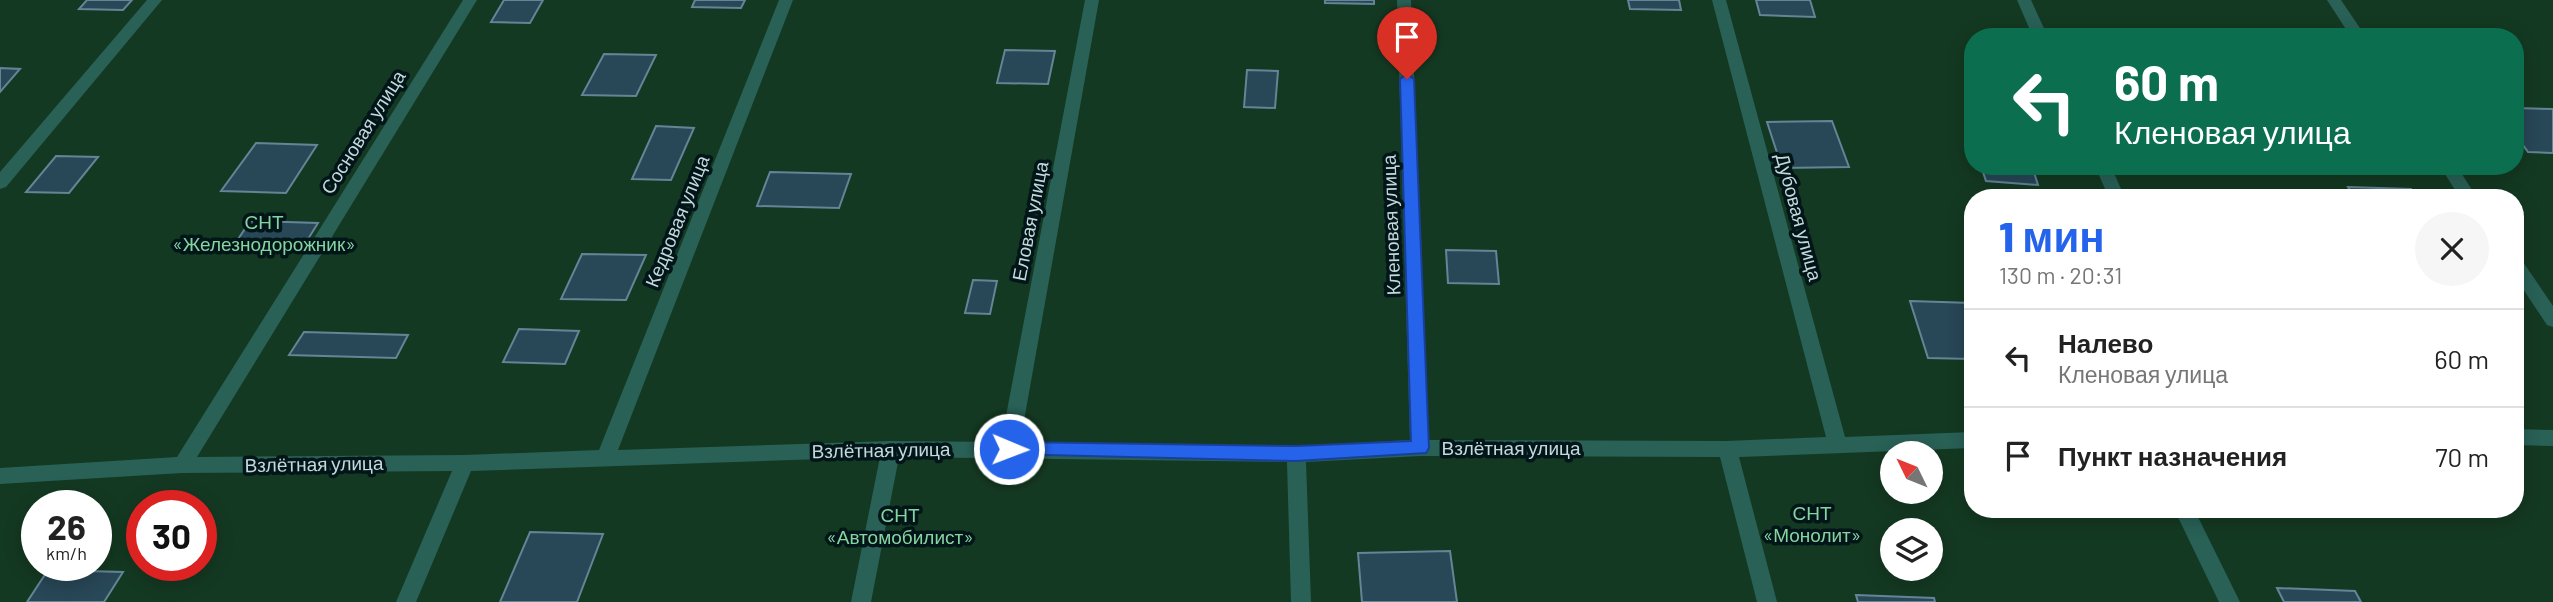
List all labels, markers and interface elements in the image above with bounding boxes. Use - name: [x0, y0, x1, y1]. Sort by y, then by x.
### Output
- pin: [1377, 7, 1437, 79]
- icon: arrive: [1388, 18, 1426, 56]
- text: 60 m: [2114, 52, 2219, 111]
- icon: left: [1999, 56, 2090, 147]
- street label: Сосновая улица: [315, 65, 410, 198]
- text: Кленовая улица: [2114, 112, 2351, 150]
- street label: Кедровая улица: [640, 151, 714, 290]
- street label: Дубовая улица: [1771, 151, 1828, 284]
- street label: Кленовая улица: [1377, 154, 1404, 296]
- street label: Еловая улица: [1007, 159, 1052, 283]
- park label: СНТ «Железнодорожник»: [172, 210, 356, 255]
- text: 1 мин: [1999, 210, 2105, 260]
- button: close: [2415, 212, 2489, 286]
- text: 130 m · 20:31: [1999, 261, 2122, 289]
- text: Налево: [2058, 327, 2153, 358]
- icon: left: [1999, 339, 2037, 377]
- text: 60 m: [2434, 343, 2489, 374]
- text: Кленовая улица: [2058, 360, 2228, 388]
- position arrow: [972, 412, 1046, 486]
- street label: Взлётная улица: [1442, 436, 1581, 459]
- street label: Взлётная улица: [811, 437, 951, 462]
- icon: arrive: [1999, 437, 2037, 475]
- text: Пункт назначения: [2058, 440, 2287, 471]
- north arrow: [1880, 441, 1942, 504]
- map controls: [1880, 441, 1943, 581]
- text: 70 m: [2435, 441, 2489, 472]
- street label: Взлётная улица: [244, 451, 384, 476]
- speed limit sign: 30: [126, 490, 217, 581]
- park label: СНТ «Монолит»: [1763, 501, 1861, 546]
- park label: СНТ «Автомобилист»: [827, 503, 973, 548]
- text: 26: [47, 505, 86, 547]
- button: layers: [1880, 518, 1943, 581]
- text: km/h: [46, 542, 87, 564]

